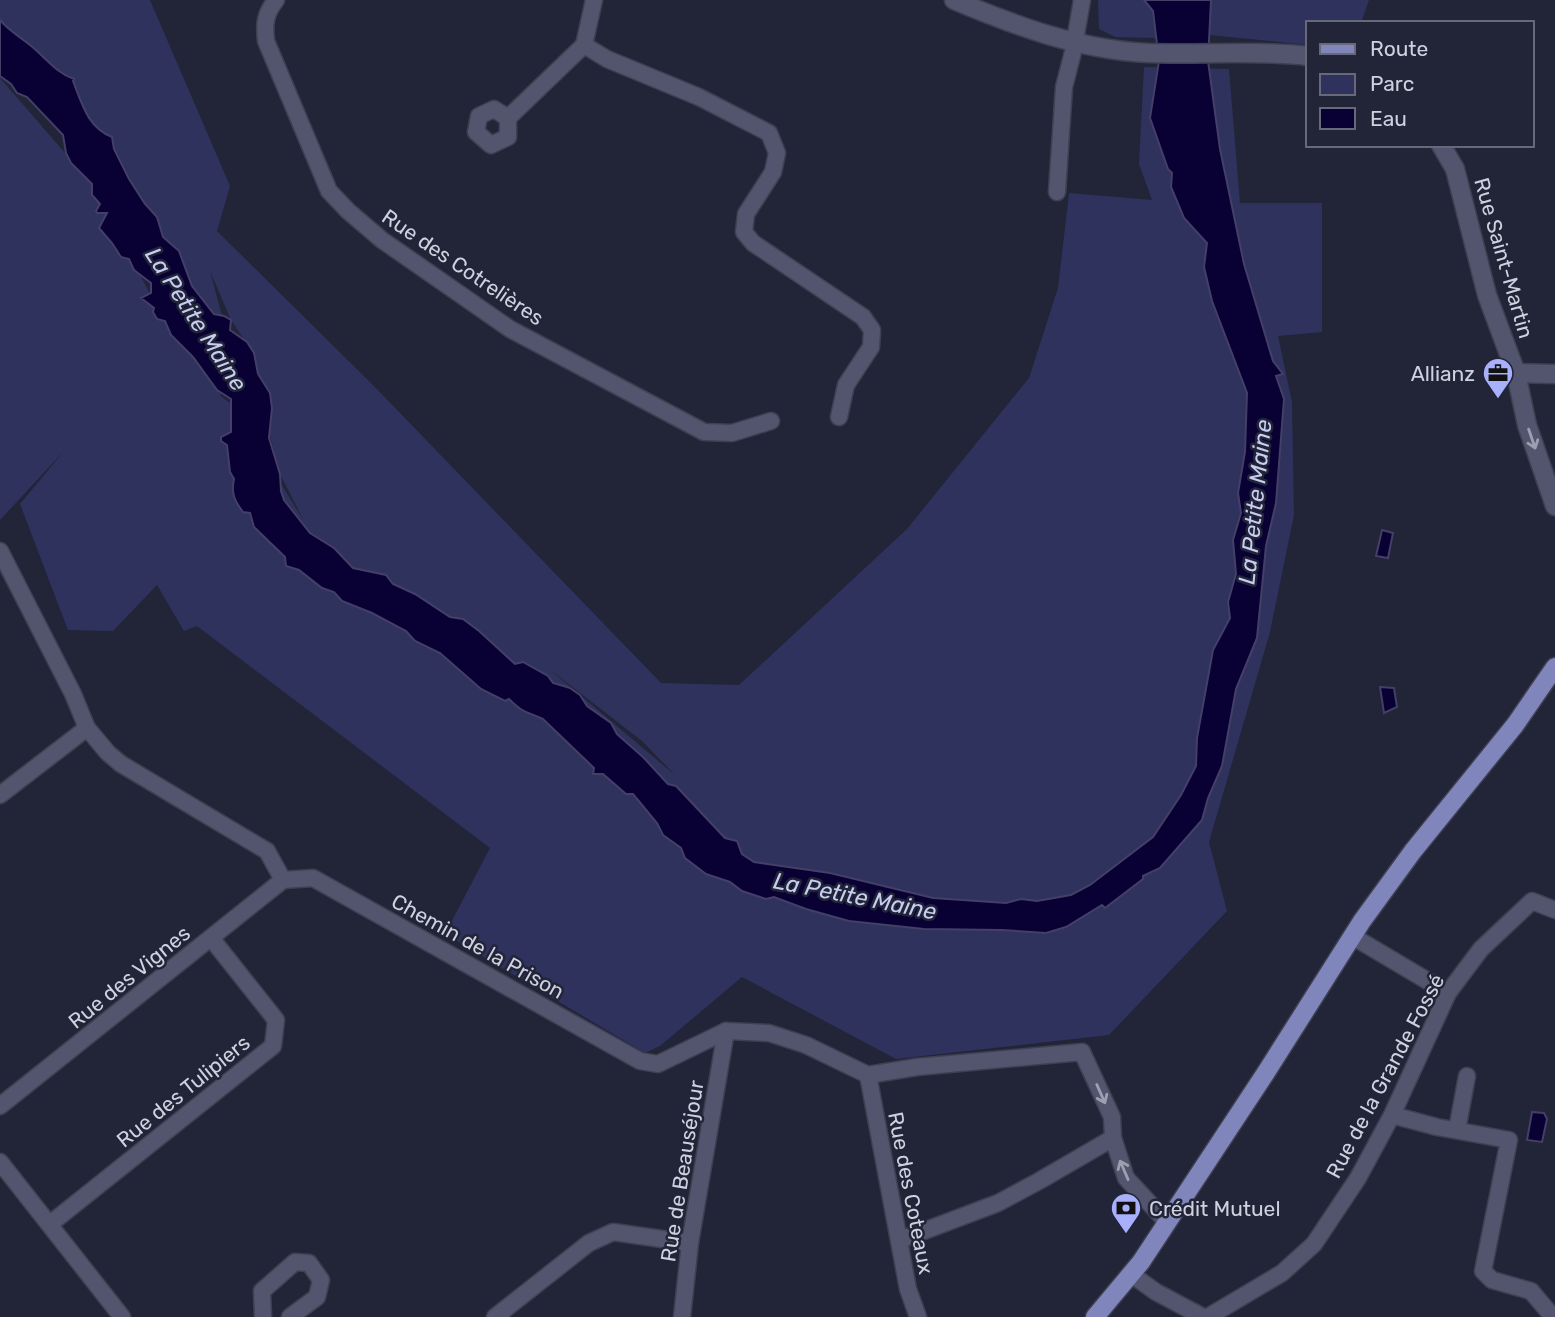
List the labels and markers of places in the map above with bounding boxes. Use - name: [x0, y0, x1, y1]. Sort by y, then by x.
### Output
- office icon: Allianz: [1481, 356, 1515, 400]
- place label: Allianz: [1411, 361, 1475, 386]
- bank icon: Crédit Mutuel: [1109, 1191, 1143, 1235]
- place label: Crédit Mutuel: [1149, 1196, 1281, 1221]

